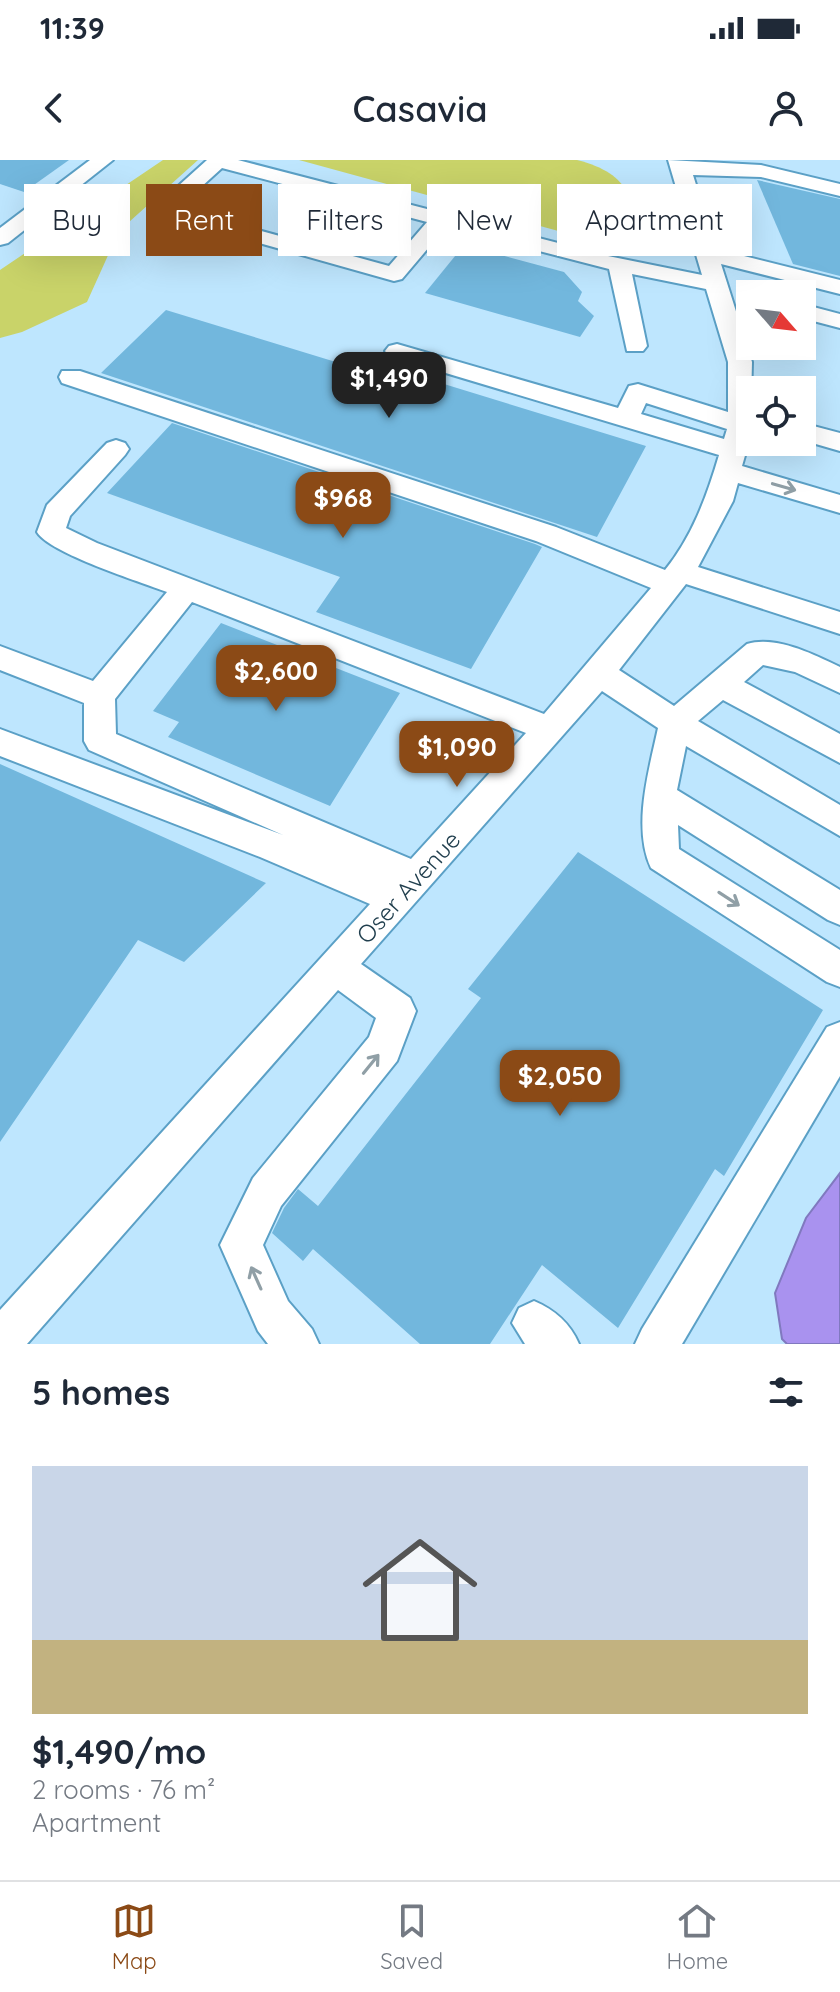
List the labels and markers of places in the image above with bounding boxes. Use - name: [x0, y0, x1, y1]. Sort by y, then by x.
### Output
- pin: $1,490: [324, 352, 454, 420]
- pin: $968: [296, 472, 390, 540]
- pin: $2,600: [211, 645, 341, 713]
- pin: $1,090: [392, 721, 522, 789]
- pin: $2,050: [495, 1050, 625, 1118]

